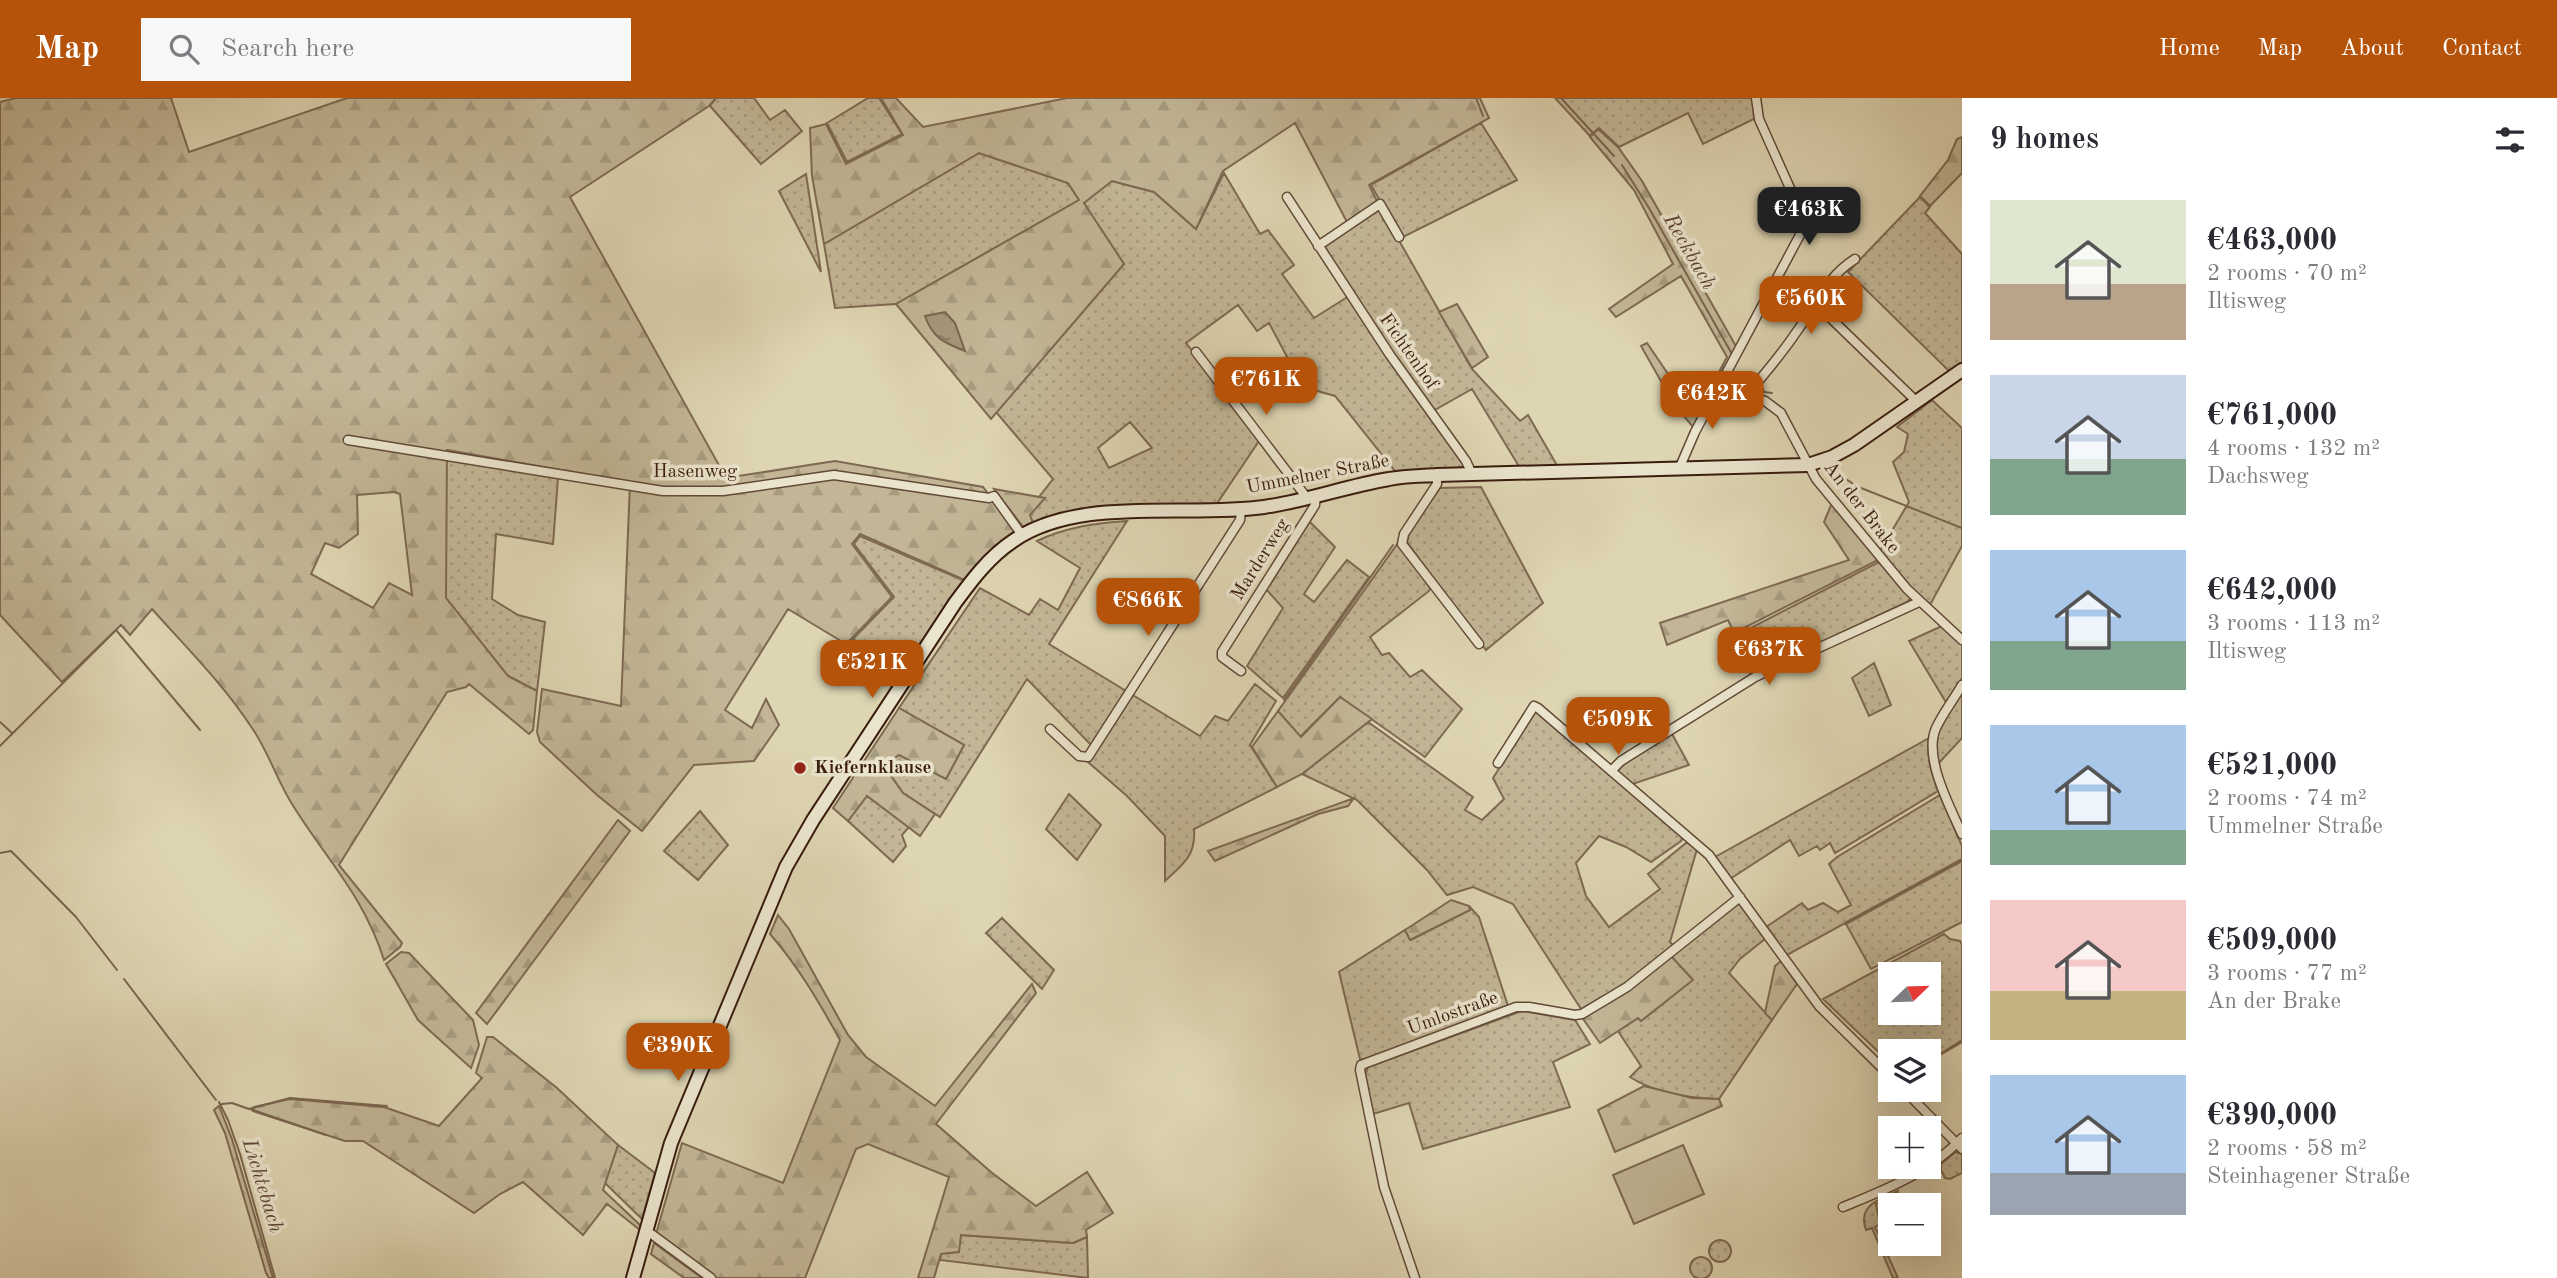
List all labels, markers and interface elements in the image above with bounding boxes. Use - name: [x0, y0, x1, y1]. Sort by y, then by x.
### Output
- search box: [141, 18, 631, 81]
- icon: search: [165, 30, 203, 68]
- text: Map: [35, 33, 99, 66]
- text: Search here: [221, 36, 354, 62]
- text: Home: [2159, 37, 2220, 61]
- text: Map: [2258, 37, 2302, 61]
- text: About: [2340, 37, 2404, 61]
- text: Contact: [2442, 37, 2522, 61]
- icon: filters: [2491, 121, 2529, 159]
- text: 9 homes: [1990, 125, 2099, 155]
- pin: €463K: [1760, 188, 1858, 247]
- text: €463K: [1773, 198, 1845, 221]
- water label: Reckbach: [1658, 210, 1719, 294]
- text: €463,000: [2207, 226, 2337, 256]
- icon: home: [2046, 228, 2130, 312]
- text: 2 rooms · 70 m²: [2207, 262, 2367, 285]
- pin: €560K: [1762, 276, 1860, 336]
- text: €560K: [1775, 287, 1847, 310]
- text: Iltisweg: [2207, 290, 2286, 313]
- street label: Fichtenhof: [1375, 310, 1442, 394]
- pin: €761K: [1217, 358, 1315, 417]
- text: €761K: [1230, 368, 1302, 391]
- pin: €642K: [1663, 372, 1761, 431]
- text: €642K: [1676, 382, 1748, 405]
- text: €761,000: [2207, 401, 2337, 431]
- icon: home: [2046, 403, 2130, 487]
- text: 4 rooms · 132 m²: [2207, 437, 2380, 460]
- street label: Ummelner Straße: [1245, 452, 1391, 498]
- street label: An der Brake: [1819, 459, 1903, 557]
- street label: Hasenweg: [653, 463, 738, 482]
- text: Dachsweg: [2207, 465, 2309, 488]
- street label: Marderweg: [1228, 515, 1294, 604]
- text: €642,000: [2207, 576, 2337, 606]
- pin: €866K: [1099, 578, 1197, 638]
- icon: home: [2046, 578, 2130, 662]
- text: €866K: [1112, 589, 1184, 612]
- text: 3 rooms · 113 m²: [2207, 612, 2380, 635]
- pin: €637K: [1720, 628, 1818, 687]
- text: €637K: [1733, 638, 1805, 661]
- pin: €521K: [823, 640, 921, 700]
- text: Iltisweg: [2207, 640, 2286, 663]
- text: €521K: [836, 651, 908, 674]
- pin: €509K: [1569, 698, 1667, 757]
- text: €509K: [1582, 708, 1654, 731]
- text: €521,000: [2207, 751, 2337, 781]
- icon: home: [2046, 753, 2130, 837]
- place label: Kiefernklause: [814, 759, 931, 778]
- marker: Kiefernklause: [792, 760, 808, 776]
- text: 2 rooms · 74 m²: [2207, 787, 2367, 810]
- text: Ummelner Straße: [2207, 815, 2383, 838]
- text: €509,000: [2207, 926, 2337, 956]
- icon: home: [2046, 928, 2130, 1012]
- north arrow: [1878, 962, 1941, 1026]
- map controls: [1878, 962, 1941, 1256]
- text: 3 rooms · 77 m²: [2207, 962, 2367, 985]
- street label: Umlostraße: [1405, 989, 1501, 1039]
- text: An der Brake: [2207, 990, 2341, 1013]
- pin: €390K: [629, 1024, 727, 1083]
- text: €390K: [642, 1034, 714, 1057]
- button: layers: [1878, 1039, 1941, 1102]
- text: €390,000: [2207, 1101, 2337, 1131]
- icon: home: [2046, 1103, 2130, 1187]
- button: +: [1878, 1116, 1941, 1179]
- water label: Lichtebach: [237, 1135, 286, 1236]
- text: 2 rooms · 58 m²: [2207, 1137, 2367, 1160]
- text: Steinhagener Straße: [2207, 1165, 2410, 1188]
- button: −: [1878, 1193, 1941, 1256]

